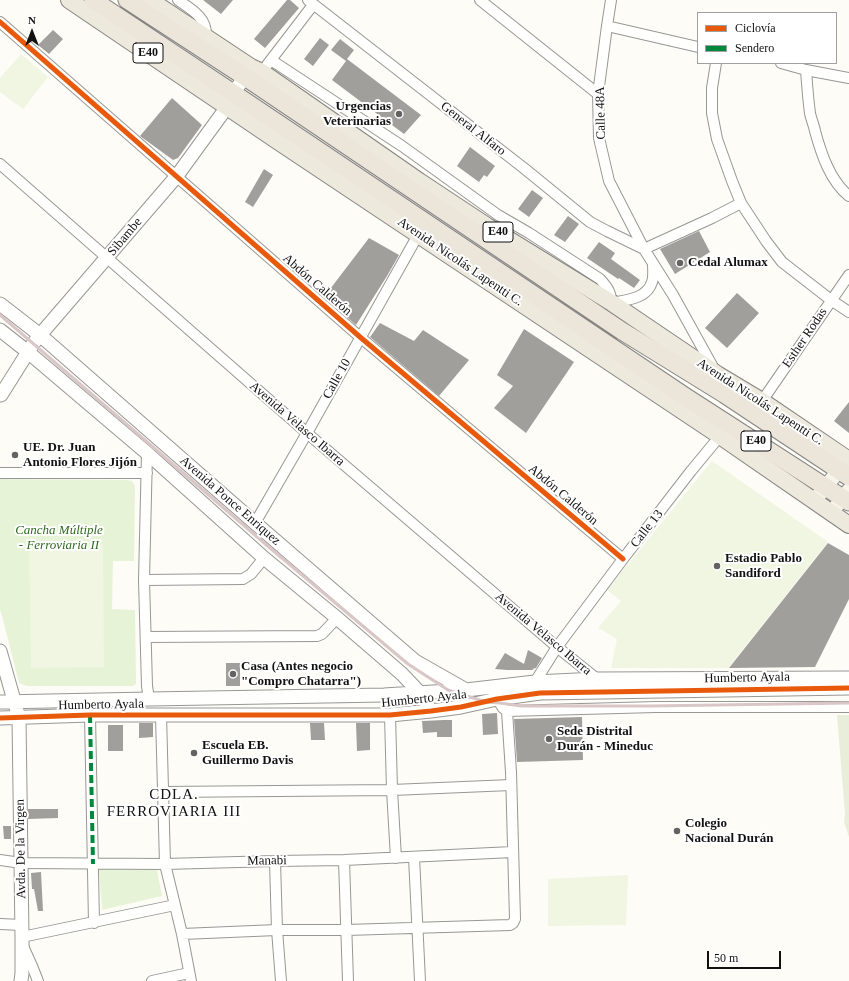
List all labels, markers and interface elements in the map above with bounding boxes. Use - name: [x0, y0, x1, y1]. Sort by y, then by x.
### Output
- north arrow: [12, 12, 52, 52]
- legend: [697, 12, 837, 64]
- text: N: [28, 14, 36, 26]
- text: Ciclovía: [735, 21, 776, 35]
- text: Sendero: [735, 41, 774, 55]
- road number: E40: [133, 43, 163, 63]
- street label: Calle 48A: [593, 86, 609, 140]
- place label: Urgencias Veterinarias: [323, 99, 391, 130]
- street label: General Alfaro: [437, 99, 509, 159]
- marker: Urgencias Veterinarias: [394, 109, 404, 119]
- street label: Avenida Nicolás Lapentti C.: [394, 214, 526, 310]
- street label: Sibambe: [104, 215, 146, 259]
- road number: E40: [483, 222, 513, 242]
- street label: Abdón Calderón: [279, 251, 355, 319]
- place label: Cedal Alumax: [688, 255, 768, 271]
- marker: Cedal Alumax: [675, 258, 685, 268]
- street label: Esther Rodas: [779, 305, 831, 371]
- street label: Avenida Nicolás Lapentti C.: [694, 355, 826, 449]
- street label: Calle 10: [320, 356, 354, 402]
- street label: Avenida Velasco Ibarra: [246, 378, 348, 470]
- road number: E40: [741, 431, 771, 451]
- place label: UE. Dr. Juan Antonio Flores Jijón: [23, 440, 137, 471]
- marker: UE. Dr. Juan Antonio Flores Jijón: [10, 450, 20, 460]
- street label: Avenida Ponce Enriquez: [176, 453, 284, 549]
- street label: Abdón Calderón: [525, 461, 601, 529]
- street label: Calle 13: [627, 507, 667, 551]
- park label: Cancha Múltiple - Ferroviaria II: [15, 523, 103, 554]
- place label: Estadio Pablo Sandiford: [725, 551, 802, 582]
- marker: Estadio Pablo Sandiford: [712, 561, 722, 571]
- street label: Avenida Velasco Ibarra: [492, 589, 594, 679]
- place label: Casa (Antes negocio "Compro Chatarra"): [241, 659, 361, 690]
- marker: Casa (Antes negocio "Compro Chatarra"): [228, 669, 238, 679]
- street label: Humberto Ayala: [704, 669, 790, 687]
- street label: Humberto Ayala: [381, 687, 467, 711]
- street label: Humberto Ayala: [58, 696, 144, 714]
- place label: Sede Distrital Durán - Mineduc: [557, 724, 653, 755]
- marker: Sede Distrital Durán - Mineduc: [544, 734, 554, 744]
- place label: Escuela EB. Guillermo Davis: [202, 738, 293, 769]
- marker: Escuela EB. Guillermo Davis: [189, 748, 199, 758]
- district label: CDLA. FERROVIARIA III: [107, 786, 241, 821]
- street label: Avda. De la Virgen: [12, 799, 30, 899]
- place label: Colegio Nacional Durán: [685, 816, 773, 847]
- marker: Colegio Nacional Durán: [672, 826, 682, 836]
- street label: Manabi: [247, 853, 287, 869]
- scale bar: [709, 943, 783, 969]
- text: 50 m: [714, 951, 738, 965]

